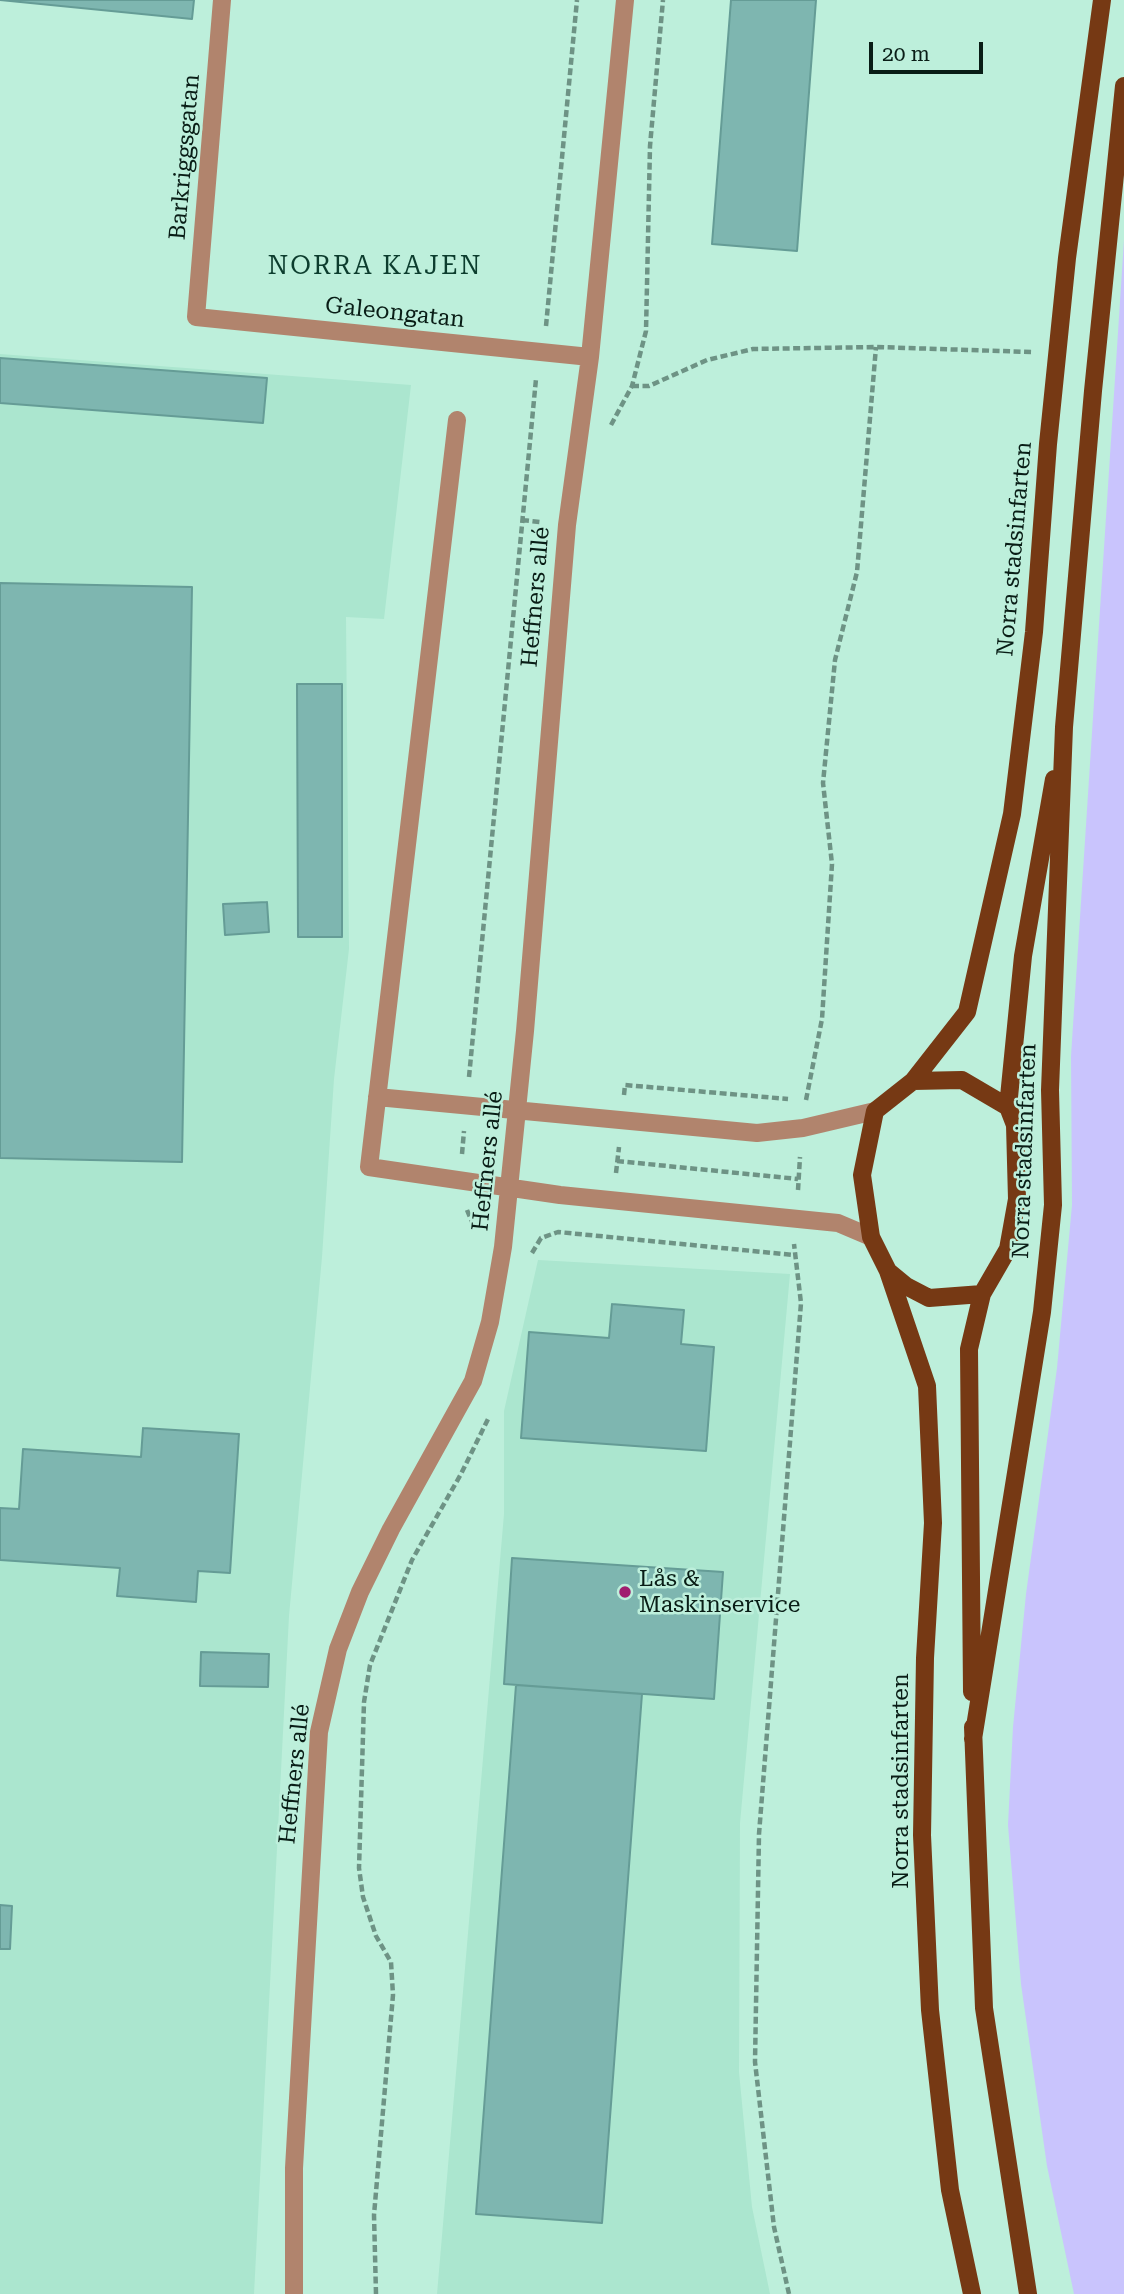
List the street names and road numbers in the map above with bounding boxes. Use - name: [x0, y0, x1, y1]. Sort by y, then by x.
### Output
- street label: Barkriggsgatan: [164, 73, 206, 241]
- street label: Galeongatan: [324, 292, 466, 334]
- street label: Norra stadsinfarten: [992, 440, 1038, 658]
- street label: Heffners allé: [516, 526, 556, 668]
- street label: Norra stadsinfarten: [1007, 1043, 1043, 1259]
- street label: Heffners allé: [467, 1089, 509, 1233]
- street label: Norra stadsinfarten: [887, 1673, 915, 1889]
- street label: Heffners allé: [274, 1702, 316, 1846]

